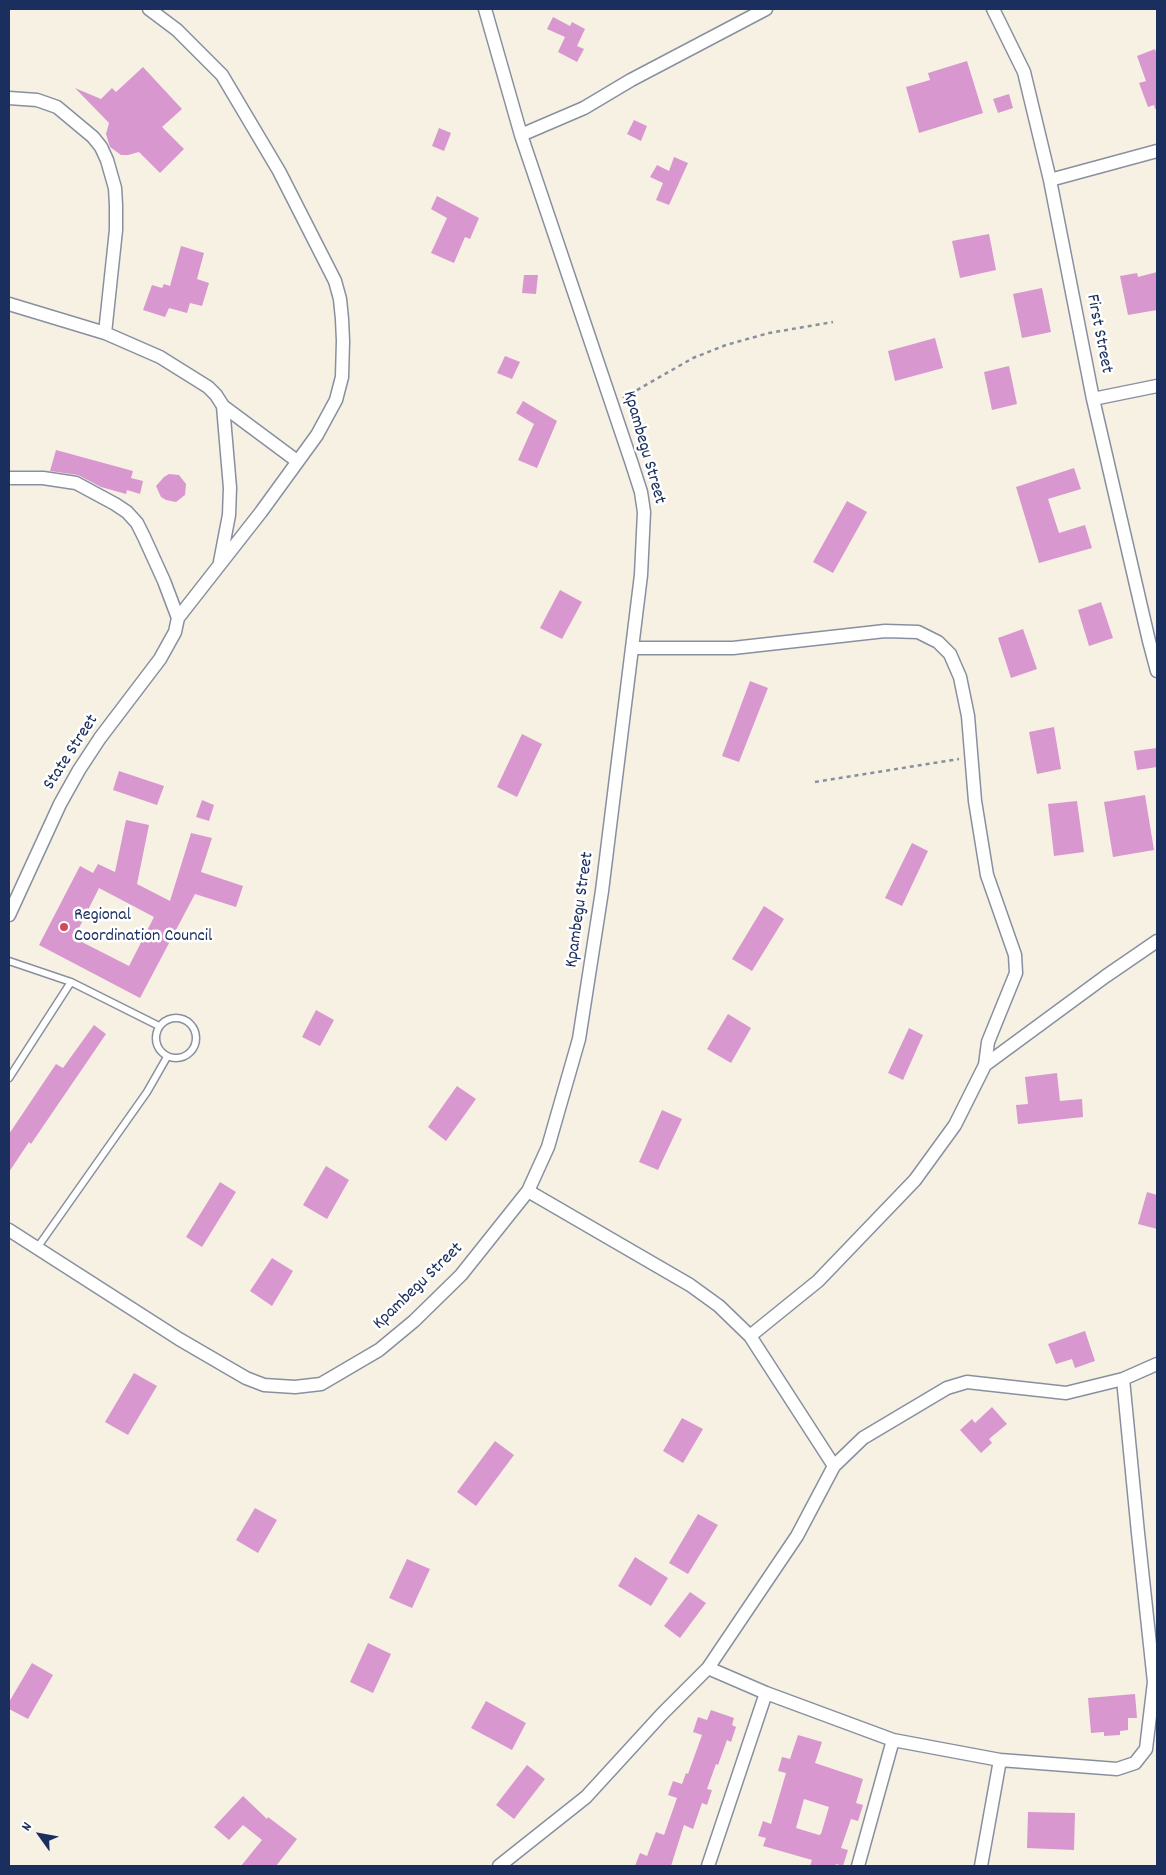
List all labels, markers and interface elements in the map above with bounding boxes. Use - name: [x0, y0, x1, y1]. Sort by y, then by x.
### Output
- street label: First Street: [1080, 293, 1116, 375]
- street label: Kpambegu Street: [617, 389, 669, 507]
- street label: State Street: [40, 711, 104, 795]
- street label: Kpambegu Street: [562, 851, 600, 969]
- place label: Regional Coordination Council: [74, 906, 212, 949]
- marker: Regional Coordination Council: [58, 921, 70, 933]
- street label: Kpambegu Street: [370, 1239, 468, 1335]
- north arrow: [15, 1810, 65, 1860]
- text: N: [17, 1819, 38, 1835]

